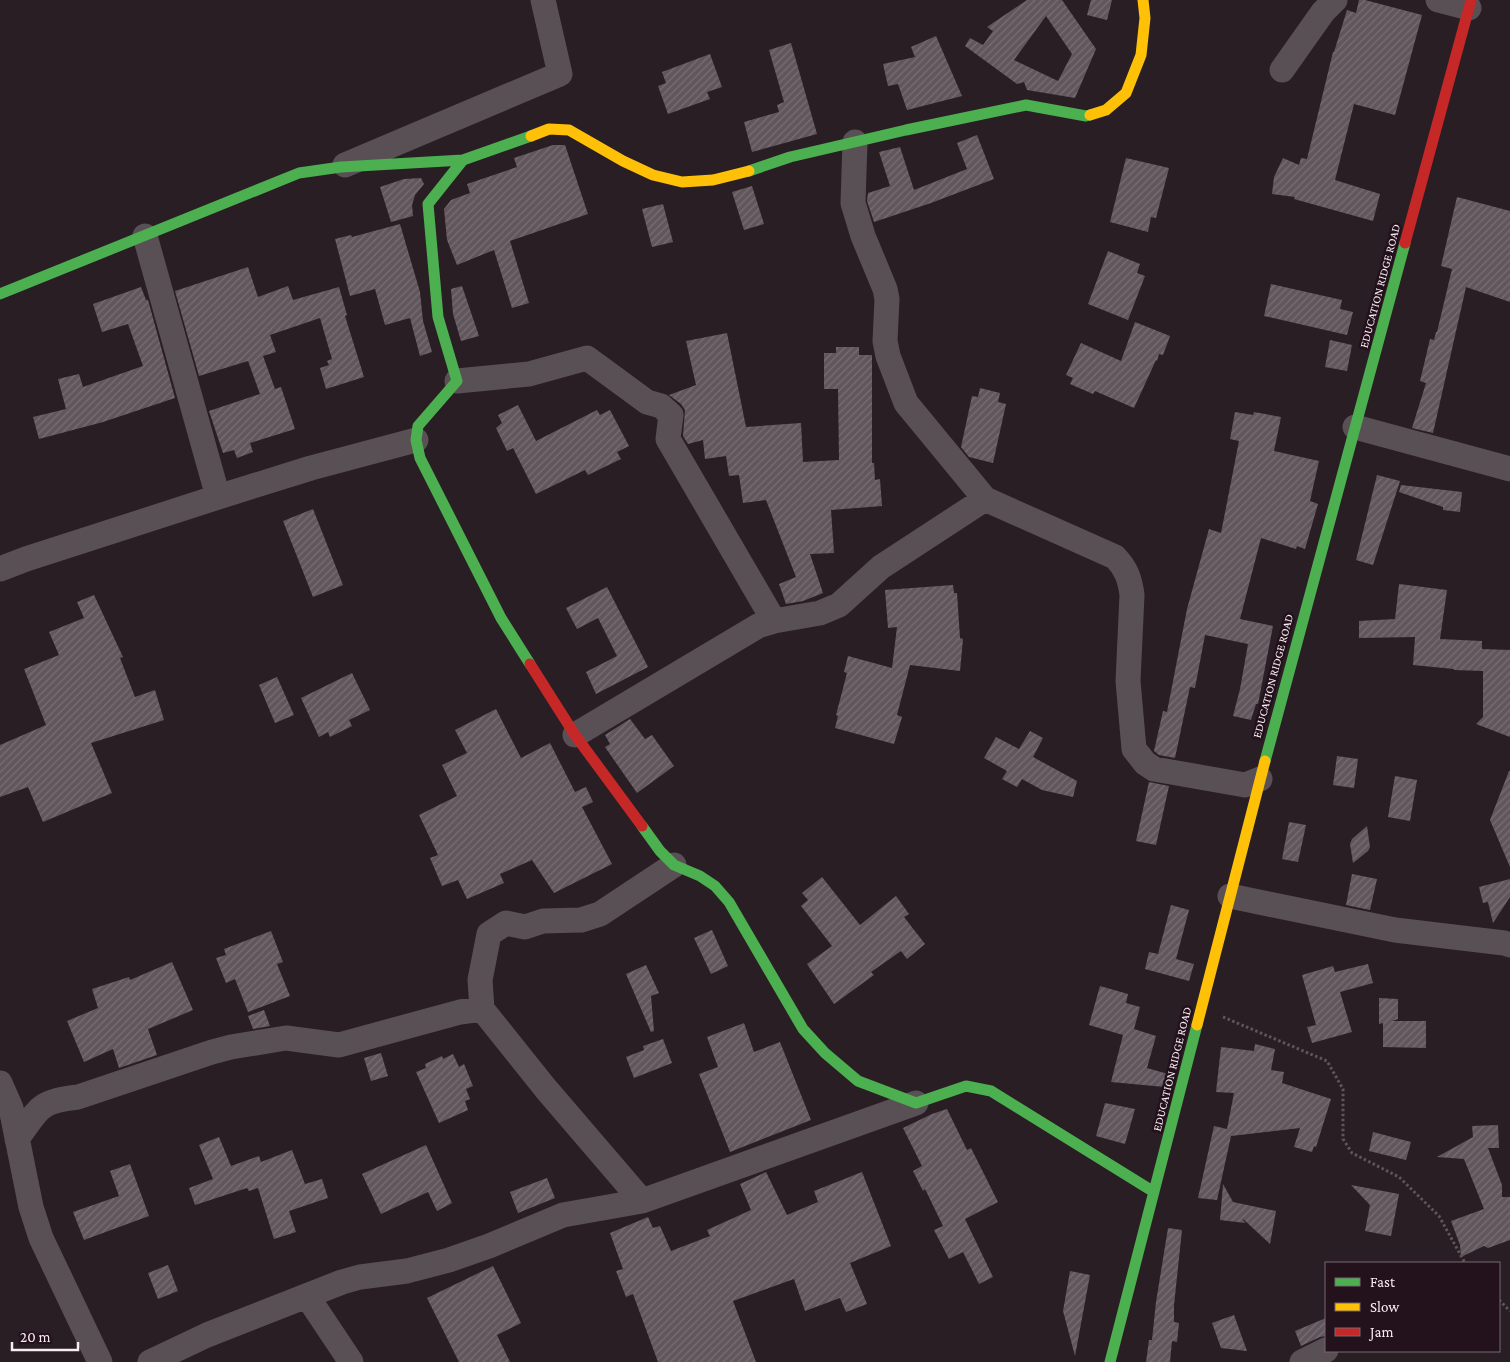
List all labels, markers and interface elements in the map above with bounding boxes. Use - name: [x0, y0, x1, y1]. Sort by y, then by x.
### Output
- street label: EDUCATION RIDGE ROAD: [1357, 222, 1403, 350]
- street label: EDUCATION RIDGE ROAD: [1250, 612, 1296, 740]
- street label: EDUCATION RIDGE ROAD: [1150, 1005, 1194, 1133]
- legend: [1325, 1262, 1500, 1352]
- text: Fast: [1370, 1274, 1396, 1290]
- text: Slow: [1370, 1299, 1400, 1315]
- scale bar: [12, 1320, 79, 1352]
- text: Jam: [1368, 1324, 1393, 1341]
- text: 20 m: [20, 1329, 51, 1345]

